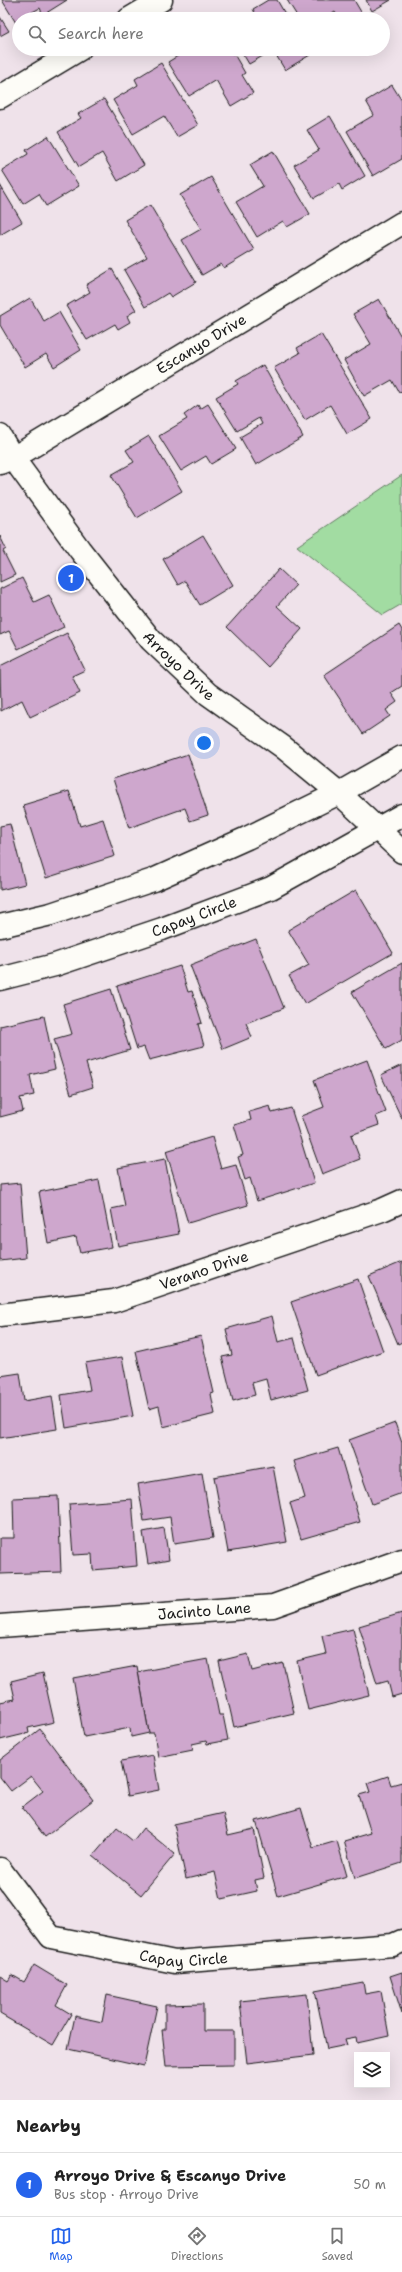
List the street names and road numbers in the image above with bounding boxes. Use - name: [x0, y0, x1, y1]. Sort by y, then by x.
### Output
- street label: Escanyo Drive: [153, 309, 250, 379]
- street label: Arroyo Drive: [138, 627, 218, 705]
- street label: Capay Circle: [149, 892, 239, 942]
- street label: Verano Drive: [157, 1246, 251, 1295]
- street label: Jacinto Lane: [157, 1598, 252, 1624]
- street label: Capay Circle: [138, 1945, 229, 1972]

